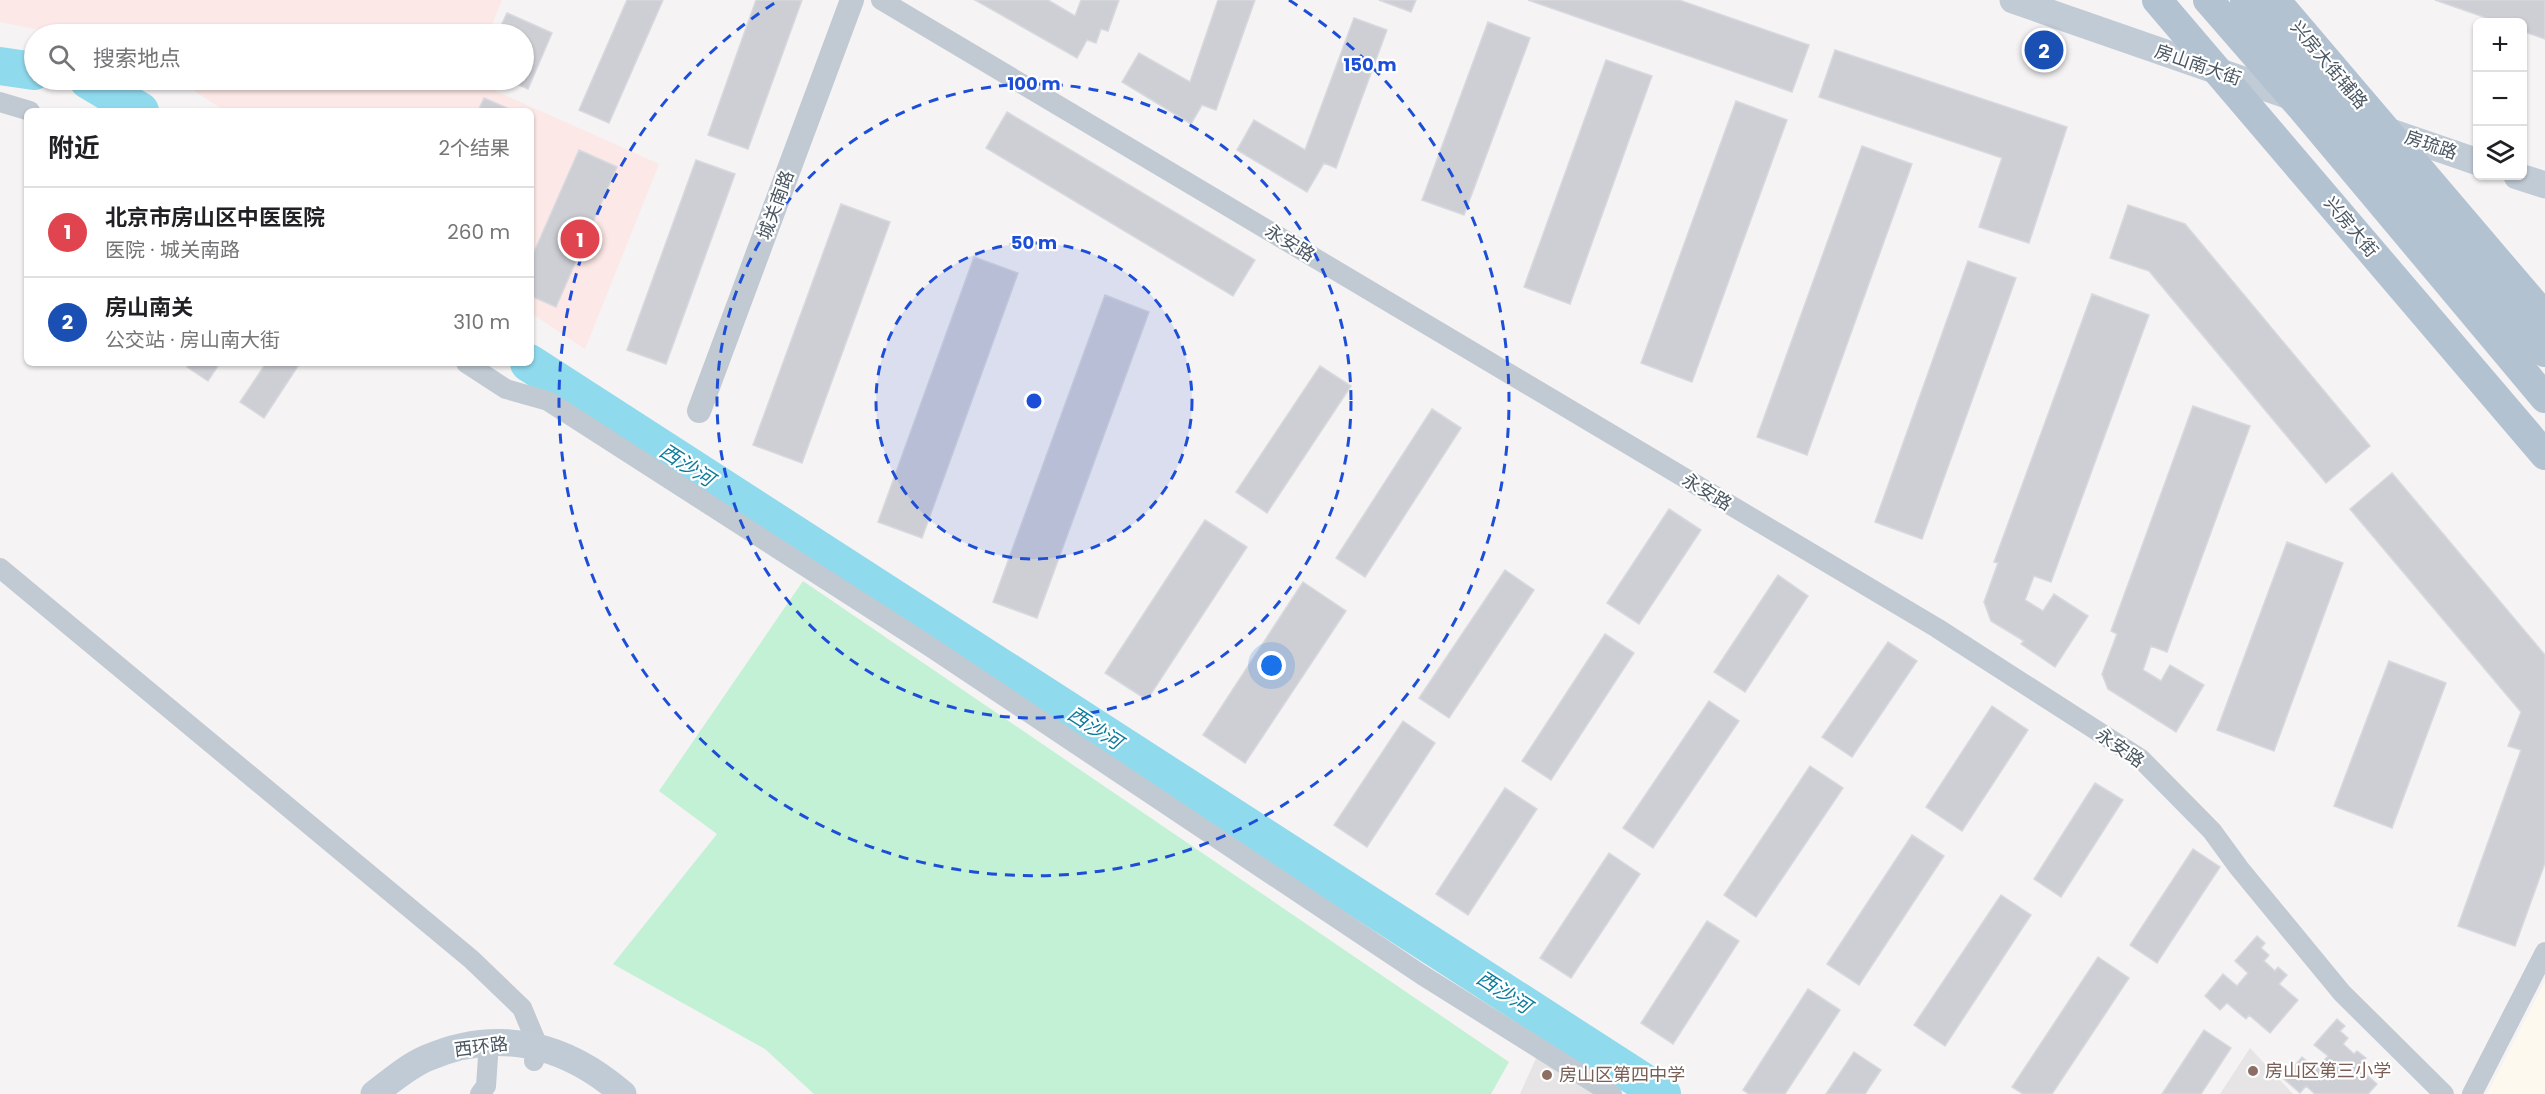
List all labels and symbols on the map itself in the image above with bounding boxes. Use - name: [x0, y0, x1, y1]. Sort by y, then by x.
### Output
- street label: 兴房大街辅路: [2285, 15, 2374, 114]
- pin: 2: [2024, 28, 2064, 72]
- street label: 房山南大街: [2152, 38, 2245, 91]
- text: 150 m: [1343, 52, 1397, 77]
- text: 100 m: [1007, 71, 1061, 96]
- street label: 房琉路: [2402, 124, 2461, 165]
- street label: 城关南路: [751, 167, 800, 243]
- street label: 兴房大街: [2319, 191, 2384, 262]
- pin: 1: [560, 216, 600, 262]
- street label: 永安路: [1261, 218, 1320, 267]
- text: 50 m: [1011, 230, 1057, 255]
- centre of rings: [1024, 391, 1044, 411]
- water label: 西沙河: [654, 437, 723, 495]
- street label: 永安路: [1678, 467, 1737, 516]
- your location: [1257, 651, 1286, 680]
- water label: 西沙河: [1062, 700, 1131, 758]
- street label: 永安路: [2091, 722, 2150, 773]
- water label: 西沙河: [1471, 964, 1540, 1022]
- street label: 西环路: [453, 1031, 509, 1062]
- place label: 房山区第三小学: [2265, 1058, 2391, 1083]
- place label: 房山区第四中学: [1559, 1062, 1685, 1087]
- marker: 房山区第三小学: [2246, 1064, 2260, 1078]
- marker: 房山区第四中学: [1540, 1068, 1554, 1082]

